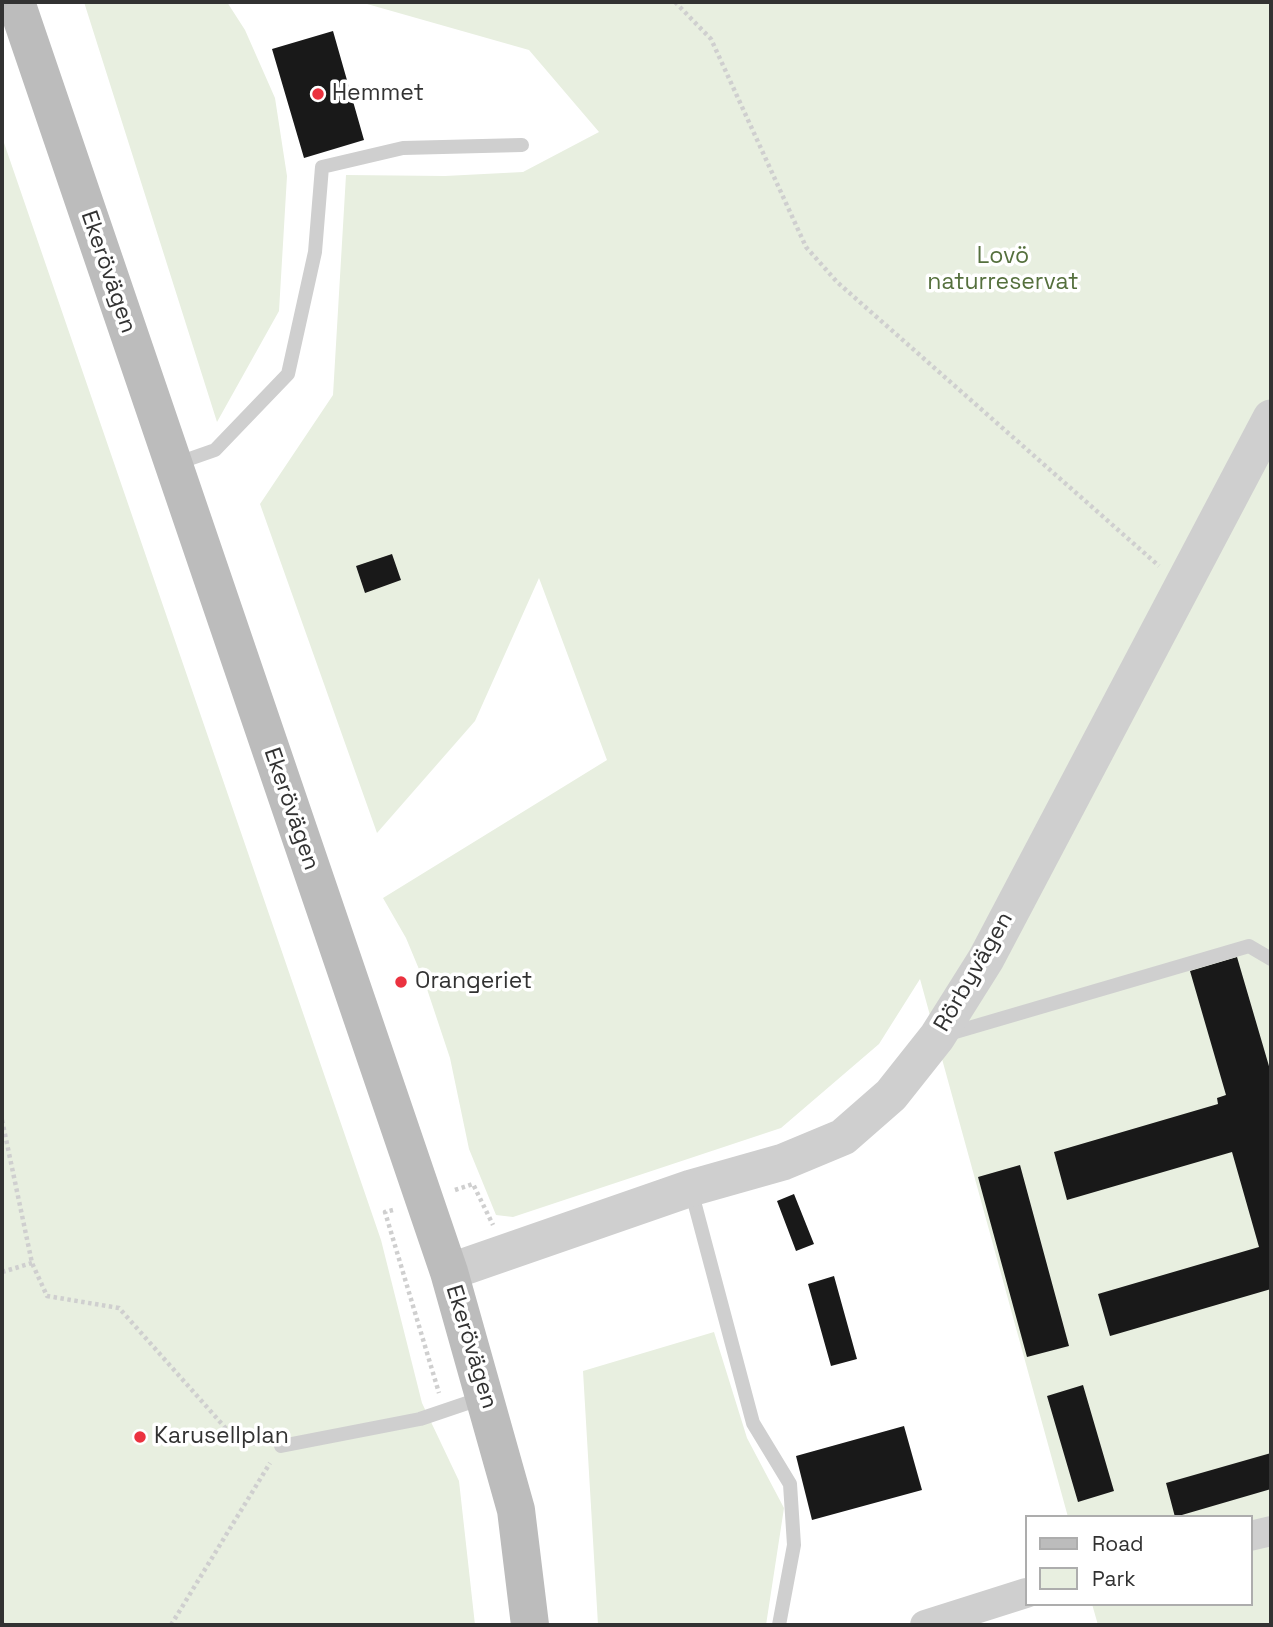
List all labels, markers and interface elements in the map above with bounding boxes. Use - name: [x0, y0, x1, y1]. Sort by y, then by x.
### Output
- place label: Hemmet: [332, 80, 424, 108]
- marker: Hemmet: [310, 86, 326, 102]
- street label: Ekerövägen: [74, 207, 142, 337]
- park label: Lovö naturreservat: [927, 243, 1079, 297]
- street label: Ekerövägen: [257, 744, 325, 874]
- street label: Rörbyvägen: [929, 907, 1019, 1037]
- place label: Orangeriet: [415, 968, 532, 996]
- marker: Orangeriet: [393, 974, 409, 990]
- street label: Ekerövägen: [439, 1282, 503, 1412]
- place label: Karusellplan: [154, 1423, 289, 1451]
- marker: Karusellplan: [132, 1429, 148, 1445]
- legend: [1024, 1515, 1252, 1606]
- text: Road: [1092, 1530, 1144, 1557]
- text: Park: [1092, 1565, 1136, 1592]

